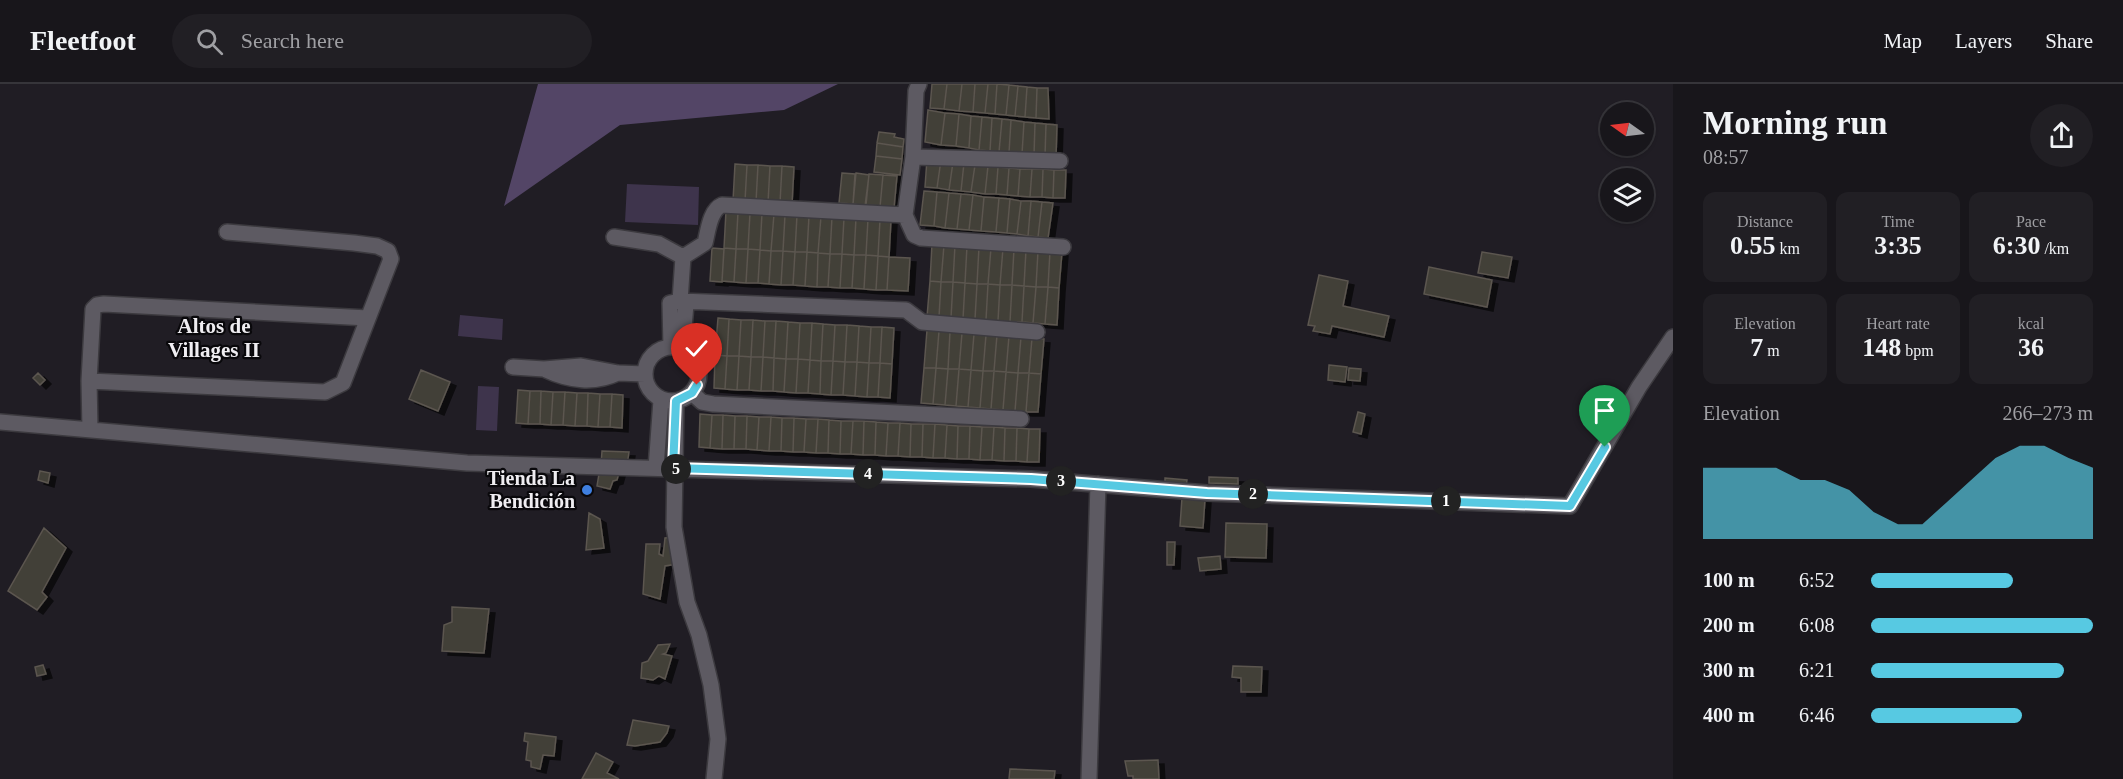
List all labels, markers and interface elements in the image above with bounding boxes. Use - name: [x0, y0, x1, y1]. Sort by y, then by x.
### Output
- search box: [172, 14, 592, 68]
- text: Fleetfoot: [30, 25, 136, 56]
- icon: search: [193, 25, 226, 58]
- text: Search here: [241, 28, 344, 53]
- text: Map: [1884, 29, 1922, 53]
- text: Layers: [1955, 29, 2012, 53]
- text: Share: [2045, 29, 2093, 53]
- north arrow: [1600, 102, 1654, 156]
- map controls: [1600, 102, 1654, 222]
- button: share: [2030, 104, 2093, 167]
- text: Morning run: [1703, 105, 1887, 141]
- text: 08:57: [1703, 146, 1749, 168]
- button: layers: [1600, 168, 1654, 222]
- text: Distance: [1737, 213, 1793, 230]
- text: Time: [1881, 213, 1915, 230]
- text: Pace: [2016, 213, 2046, 230]
- text: 0.55: [1730, 231, 1776, 260]
- text: 3:35: [1874, 231, 1922, 260]
- text: 6:30: [1993, 231, 2040, 260]
- text: km: [1776, 240, 1800, 257]
- text: /km: [2040, 240, 2069, 257]
- district label: Altos de Villages II: [168, 314, 260, 362]
- text: Elevation: [1734, 315, 1796, 332]
- text: Heart rate: [1866, 315, 1930, 332]
- text: kcal: [2018, 315, 2044, 332]
- pin: [671, 323, 722, 385]
- icon: check: [680, 332, 713, 365]
- text: 7: [1750, 333, 1763, 362]
- text: 148: [1862, 333, 1901, 362]
- text: 36: [2018, 333, 2044, 362]
- text: m: [1763, 342, 1780, 359]
- text: bpm: [1901, 342, 1934, 359]
- pin: [1579, 385, 1630, 447]
- icon: arrive: [1588, 394, 1621, 427]
- text: Elevation: [1703, 402, 1780, 424]
- text: 266–273 m: [2002, 402, 2093, 424]
- pin: 5: [661, 454, 691, 484]
- pin: 4: [853, 459, 883, 489]
- text: 5: [672, 460, 680, 477]
- text: 4: [864, 465, 872, 482]
- pin: 3: [1046, 466, 1076, 496]
- place label: Tienda La Bendición: [487, 467, 575, 512]
- text: 3: [1057, 472, 1065, 489]
- pin: 2: [1238, 479, 1268, 509]
- marker: Tienda La Bendición: [580, 483, 594, 497]
- text: 2: [1249, 485, 1257, 502]
- pin: 1: [1431, 486, 1461, 516]
- text: 1: [1442, 492, 1450, 509]
- text: 100 m: [1703, 569, 1755, 591]
- text: 6:52: [1799, 569, 1835, 591]
- text: 200 m: [1703, 614, 1755, 636]
- text: 6:08: [1799, 614, 1835, 636]
- text: 300 m: [1703, 659, 1755, 681]
- text: 6:21: [1799, 659, 1835, 681]
- text: 400 m: [1703, 704, 1755, 726]
- text: 6:46: [1799, 704, 1835, 726]

